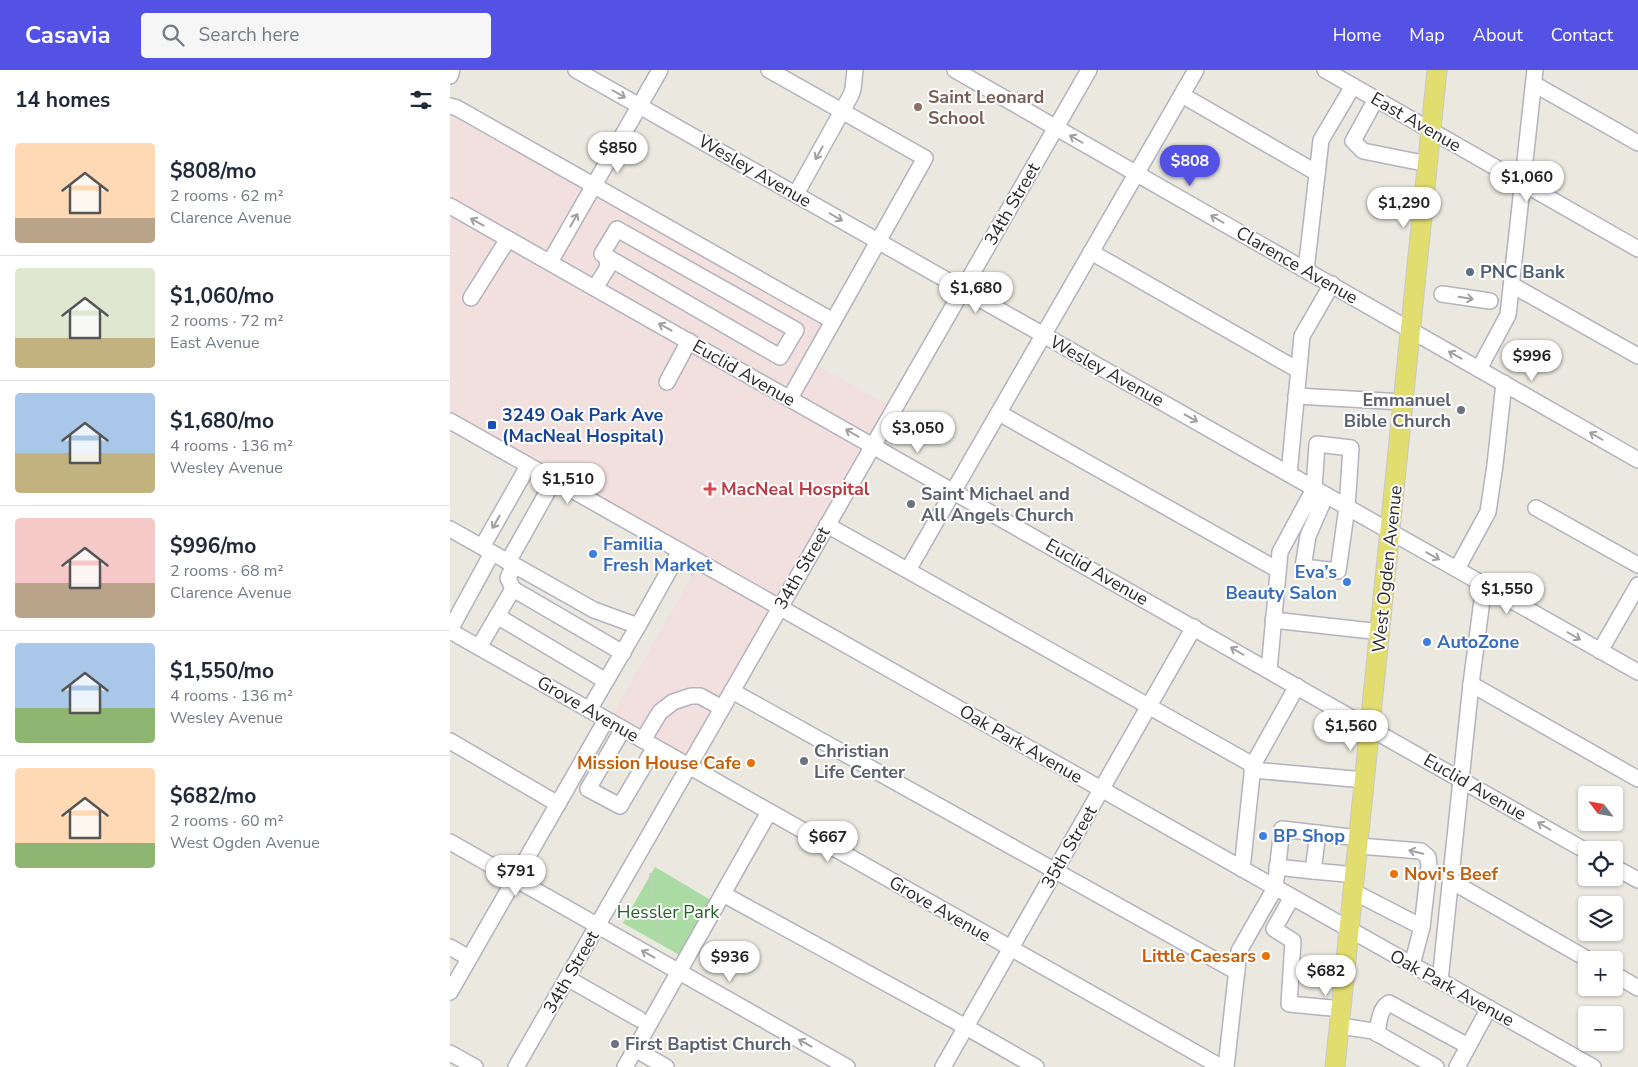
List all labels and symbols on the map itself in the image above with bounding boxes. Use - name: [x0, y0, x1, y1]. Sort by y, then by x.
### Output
- place label: Saint Leonard School: [928, 85, 1044, 130]
- street label: East Avenue: [1366, 86, 1466, 158]
- one-way arrow: [611, 89, 626, 99]
- marker: Saint Leonard School: [912, 101, 924, 113]
- street label: Wesley Avenue: [694, 129, 816, 213]
- pin: $850: [588, 132, 648, 174]
- one-way arrow: [1069, 133, 1083, 143]
- pin: $808: [1160, 144, 1220, 187]
- one-way arrow: [813, 145, 823, 159]
- street label: 34th Street: [979, 158, 1046, 250]
- pin: $1,060: [1486, 160, 1568, 203]
- pin: $1,290: [1363, 186, 1445, 229]
- one-way arrow: [569, 213, 579, 228]
- one-way arrow: [829, 213, 843, 223]
- one-way arrow: [1209, 214, 1224, 224]
- one-way arrow: [471, 216, 485, 226]
- street label: Clarence Avenue: [1232, 220, 1362, 310]
- place label: PNC Bank: [1480, 260, 1565, 284]
- marker: PNC Bank: [1464, 266, 1476, 278]
- pin: $1,680: [935, 272, 1017, 314]
- one-way arrow: [1458, 293, 1474, 303]
- one-way arrow: [658, 322, 672, 332]
- street label: Wesley Avenue: [1046, 330, 1168, 412]
- street label: Euclid Avenue: [688, 334, 800, 412]
- pin: $996: [1502, 340, 1562, 382]
- one-way arrow: [1447, 350, 1462, 360]
- place label: Emmanuel Bible Church: [1344, 388, 1451, 433]
- place label: 3249 Oak Park Ave (MacNeal Hospital): [502, 403, 665, 448]
- marker: Emmanuel Bible Church: [1455, 404, 1467, 416]
- pin: $3,050: [877, 412, 959, 454]
- one-way arrow: [1183, 413, 1198, 423]
- marker: 3249 Oak Park Ave (MacNeal Hospital): [486, 419, 498, 431]
- one-way arrow: [845, 428, 859, 438]
- one-way arrow: [1589, 430, 1603, 440]
- pin: $1,510: [527, 462, 609, 505]
- place label: MacNeal Hospital: [721, 477, 870, 501]
- marker: MacNeal Hospital: [703, 482, 717, 496]
- place label: Saint Michael and All Angels Church: [921, 482, 1074, 527]
- street label: West Ogden Avenue: [1366, 484, 1408, 654]
- marker: Saint Michael and All Angels Church: [905, 498, 917, 510]
- one-way arrow: [491, 514, 501, 528]
- street label: 34th Street: [769, 522, 836, 614]
- place label: Familia Fresh Market: [603, 532, 712, 577]
- street label: Euclid Avenue: [1041, 533, 1153, 611]
- marker: Familia Fresh Market: [587, 548, 599, 560]
- one-way arrow: [1425, 551, 1439, 561]
- place label: Eva’s Beauty Salon: [1225, 560, 1337, 605]
- pin: $1,550: [1466, 572, 1548, 615]
- marker: Eva’s Beauty Salon: [1341, 576, 1353, 588]
- place label: AutoZone: [1437, 630, 1520, 654]
- one-way arrow: [1567, 631, 1582, 641]
- marker: AutoZone: [1421, 636, 1433, 648]
- one-way arrow: [1230, 646, 1244, 656]
- street label: Grove Avenue: [533, 670, 643, 748]
- street label: Oak Park Avenue: [955, 699, 1087, 789]
- pin: $1,560: [1310, 710, 1392, 752]
- place label: Christian Life Center: [814, 739, 905, 784]
- street label: Euclid Avenue: [1419, 748, 1531, 826]
- place label: Mission House Cafe: [577, 751, 741, 775]
- marker: Christian Life Center: [798, 755, 810, 767]
- marker: Mission House Cafe: [745, 757, 757, 769]
- north arrow: [1578, 786, 1622, 831]
- street label: 35th Street: [1036, 801, 1103, 893]
- pin: $667: [798, 820, 858, 863]
- one-way arrow: [1537, 821, 1552, 831]
- place label: BP Shop: [1273, 824, 1345, 848]
- marker: BP Shop: [1257, 830, 1269, 842]
- one-way arrow: [1408, 847, 1424, 856]
- pin: $791: [486, 854, 546, 897]
- place label: Novi's Beef: [1404, 862, 1499, 886]
- marker: Novi's Beef: [1388, 868, 1400, 880]
- street label: Grove Avenue: [885, 870, 995, 948]
- park label: Hessler Park: [617, 900, 720, 924]
- street label: 34th Street: [538, 926, 605, 1018]
- pin: $936: [700, 940, 760, 983]
- place label: Little Caesars: [1142, 944, 1256, 968]
- street label: Oak Park Avenue: [1385, 944, 1519, 1032]
- one-way arrow: [642, 949, 656, 959]
- marker: Little Caesars: [1260, 950, 1272, 962]
- pin: $682: [1296, 954, 1356, 997]
- place label: First Baptist Church: [625, 1032, 791, 1056]
- marker: First Baptist Church: [609, 1038, 621, 1050]
- one-way arrow: [798, 1038, 813, 1047]

